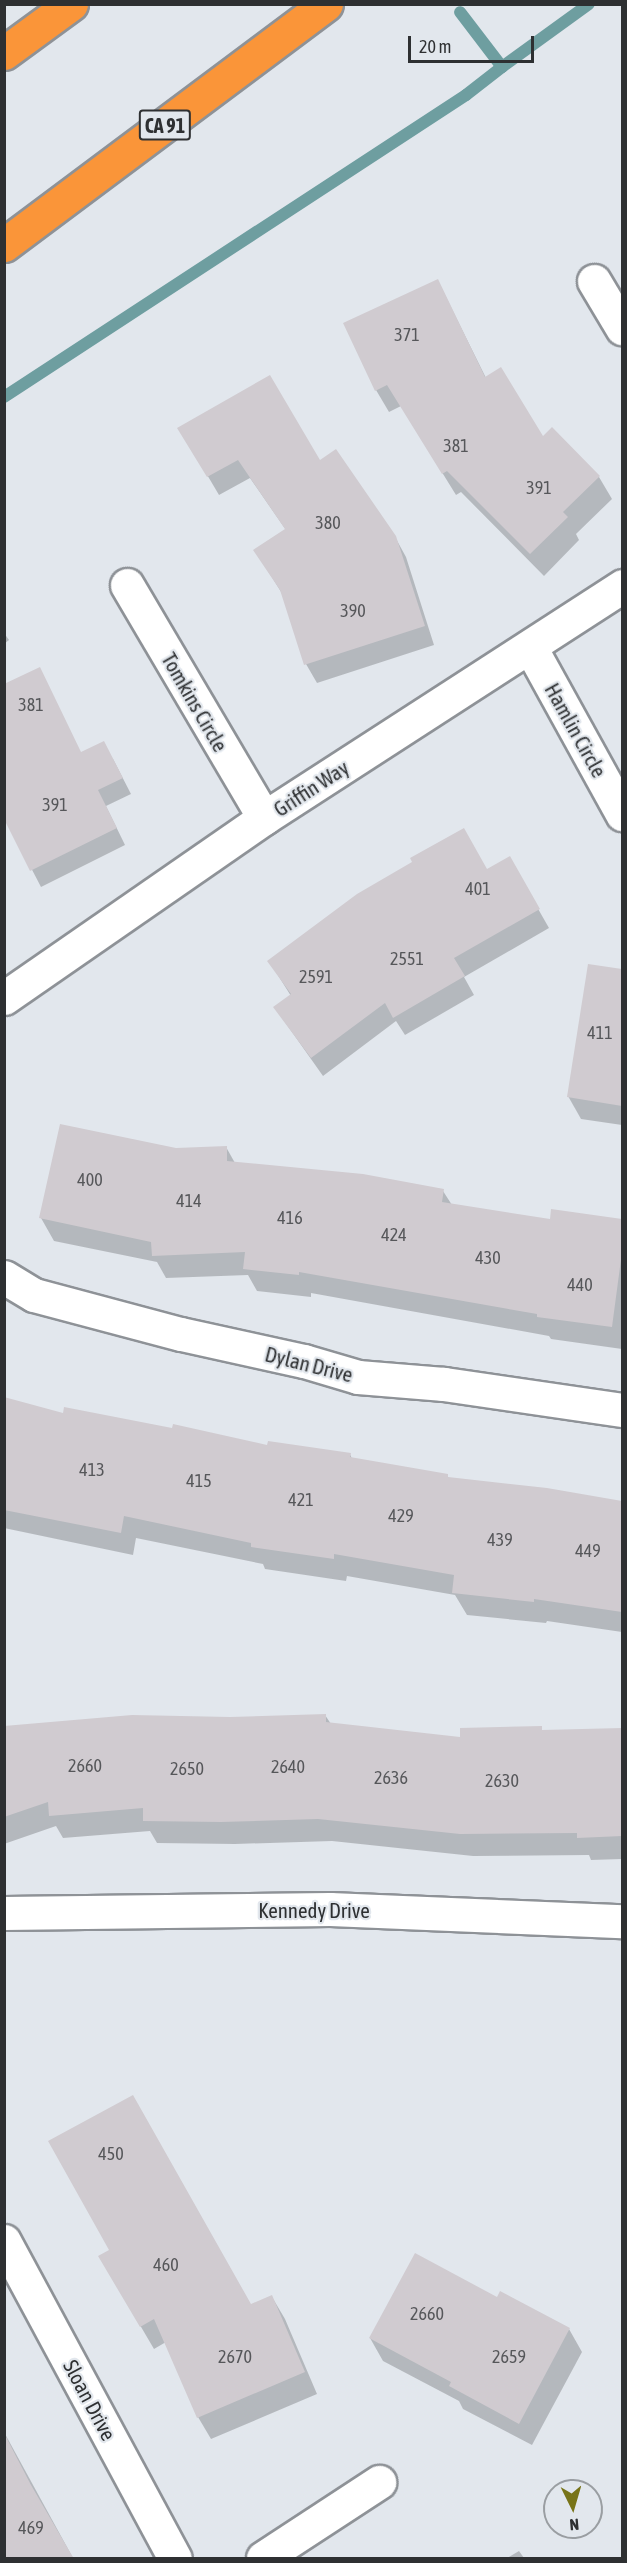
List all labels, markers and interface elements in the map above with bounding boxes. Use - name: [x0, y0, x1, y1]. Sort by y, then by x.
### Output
- scale bar: [411, 24, 537, 62]
- text: 20 m: [419, 36, 451, 57]
- road number: CA 91: [138, 108, 192, 142]
- house number: 371: [394, 324, 420, 346]
- house number: 381: [443, 435, 469, 457]
- house number: 391: [526, 477, 552, 499]
- house number: 380: [315, 512, 341, 534]
- house number: 390: [340, 600, 366, 622]
- street label: Tomkins Circle: [157, 648, 233, 756]
- street label: Hamlin Circle: [540, 679, 612, 781]
- house number: 381: [18, 694, 44, 716]
- street label: Griffin Way: [269, 754, 353, 822]
- house number: 391: [42, 794, 68, 816]
- house number: 401: [465, 878, 491, 900]
- house number: 2551: [390, 948, 424, 970]
- house number: 2591: [299, 966, 333, 988]
- house number: 411: [587, 1022, 613, 1044]
- house number: 400: [77, 1169, 103, 1191]
- house number: 414: [176, 1190, 202, 1212]
- house number: 416: [277, 1207, 303, 1229]
- house number: 424: [381, 1224, 407, 1246]
- house number: 430: [475, 1247, 501, 1269]
- house number: 440: [567, 1274, 593, 1296]
- street label: Dylan Drive: [262, 1341, 356, 1387]
- house number: 413: [79, 1459, 105, 1481]
- house number: 415: [186, 1470, 212, 1492]
- house number: 421: [288, 1489, 314, 1511]
- house number: 429: [388, 1505, 414, 1527]
- house number: 439: [487, 1529, 513, 1551]
- house number: 449: [575, 1540, 601, 1562]
- house number: 2660: [68, 1755, 102, 1777]
- house number: 2640: [271, 1756, 305, 1778]
- house number: 2650: [170, 1758, 204, 1780]
- house number: 2636: [374, 1767, 408, 1789]
- house number: 2630: [485, 1770, 519, 1792]
- street label: Kennedy Drive: [258, 1897, 370, 1923]
- house number: 450: [98, 2143, 124, 2165]
- house number: 460: [153, 2254, 179, 2276]
- house number: 2660: [410, 2303, 444, 2325]
- house number: 2670: [218, 2346, 252, 2368]
- house number: 2659: [492, 2346, 526, 2368]
- street label: Sloan Drive: [58, 2355, 122, 2445]
- north arrow: [543, 2479, 603, 2539]
- text: N: [569, 2516, 580, 2534]
- house number: 469: [18, 2517, 44, 2539]

